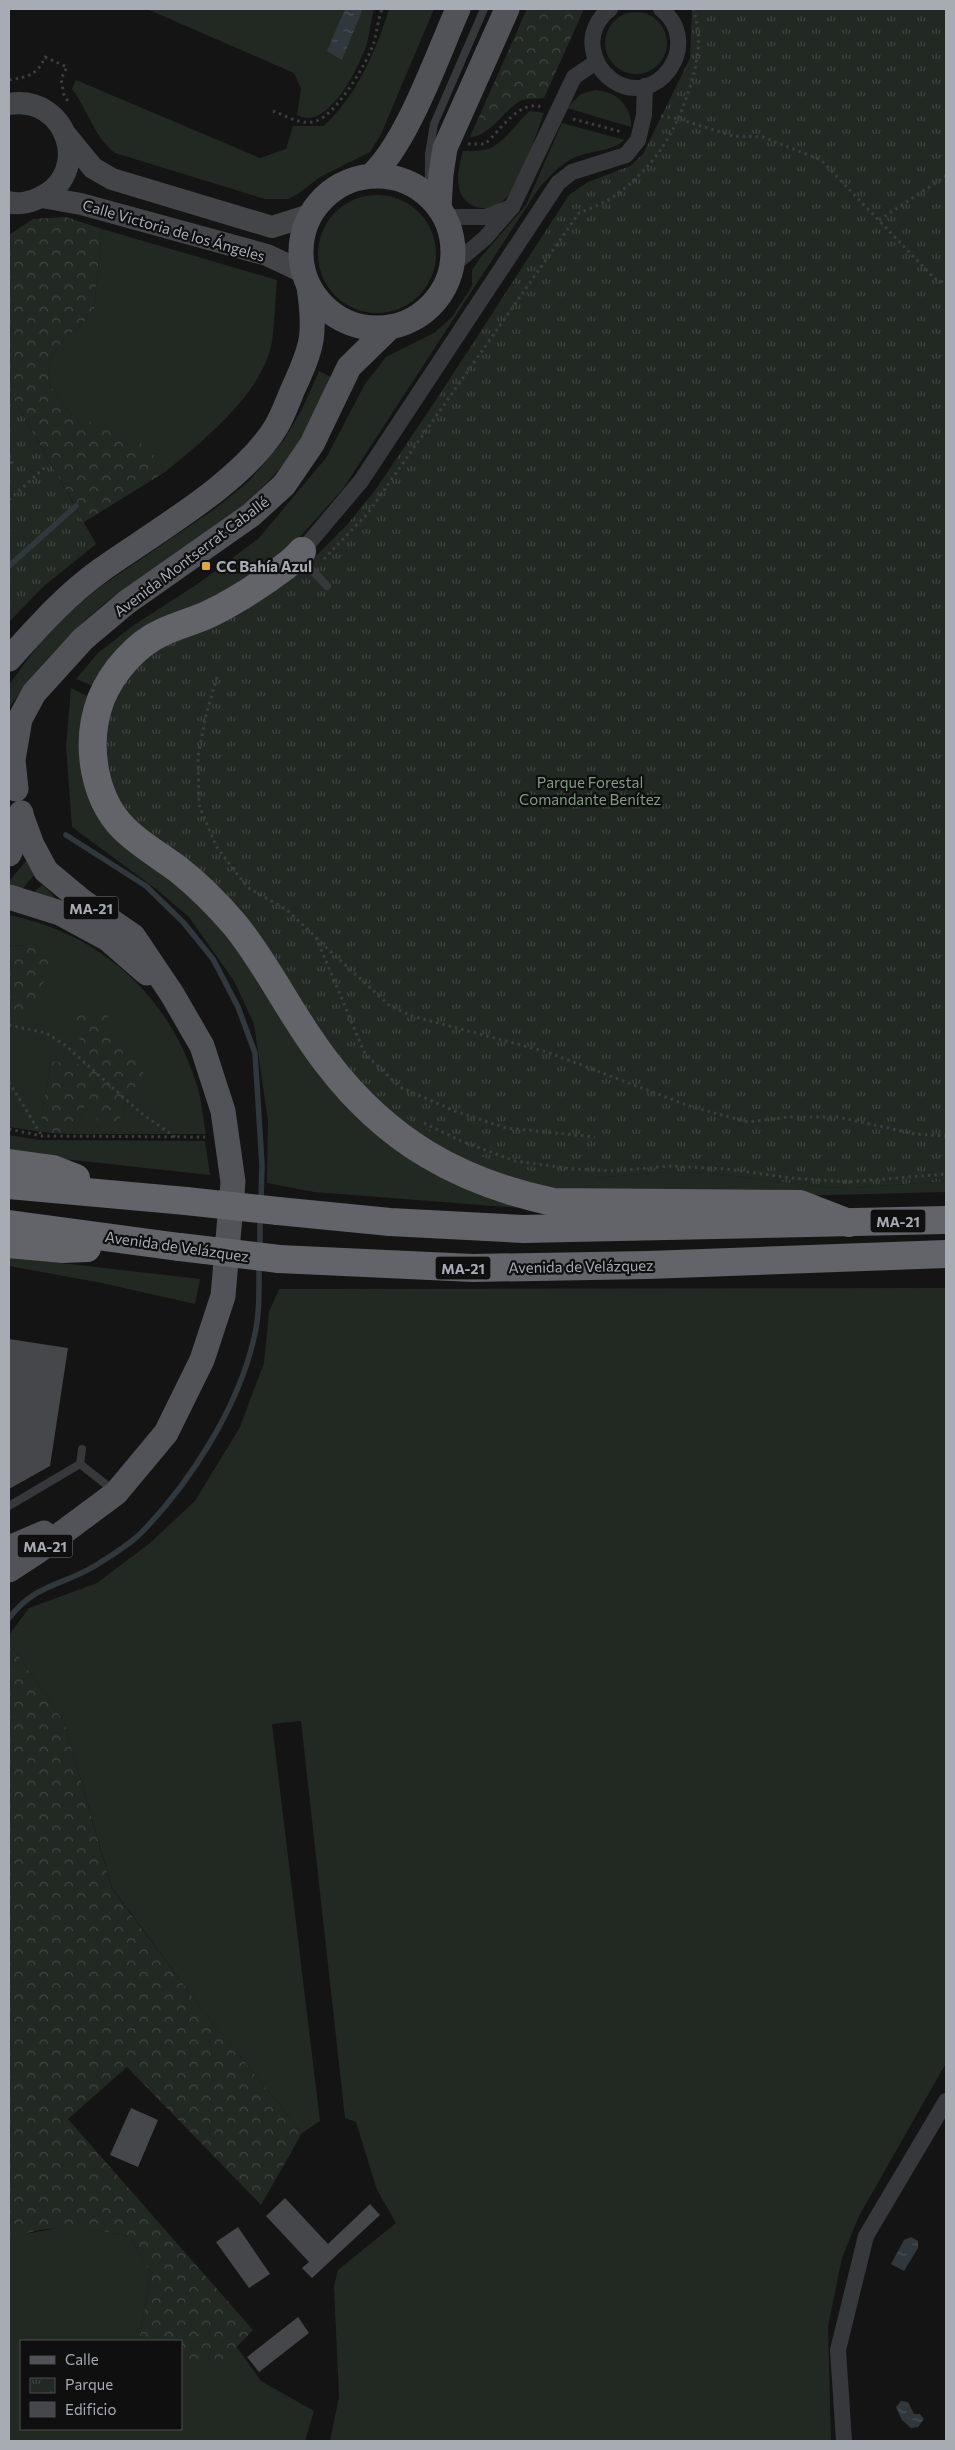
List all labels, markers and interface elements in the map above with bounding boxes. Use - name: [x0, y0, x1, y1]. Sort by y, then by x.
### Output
- street label: Calle Victoria de los Ángeles: [81, 194, 268, 265]
- street label: Avenida Montserrat Caballé: [110, 492, 272, 620]
- place label: CC Bahía Azul: [216, 557, 312, 575]
- marker: CC Bahía Azul: [200, 560, 212, 572]
- park label: Parque Forestal Comandante Benítez: [519, 773, 661, 808]
- road number: MA-21: [64, 896, 118, 920]
- road number: MA-21: [870, 1210, 926, 1232]
- street label: Avenida de Velázquez: [104, 1227, 250, 1265]
- road number: MA-21: [436, 1256, 490, 1280]
- street label: Avenida de Velázquez: [508, 1256, 654, 1276]
- road number: MA-21: [18, 1534, 72, 1558]
- legend: [20, 2340, 182, 2430]
- text: Calle: [65, 2350, 99, 2368]
- text: Parque: [65, 2375, 113, 2393]
- text: Edificio: [65, 2400, 116, 2418]

